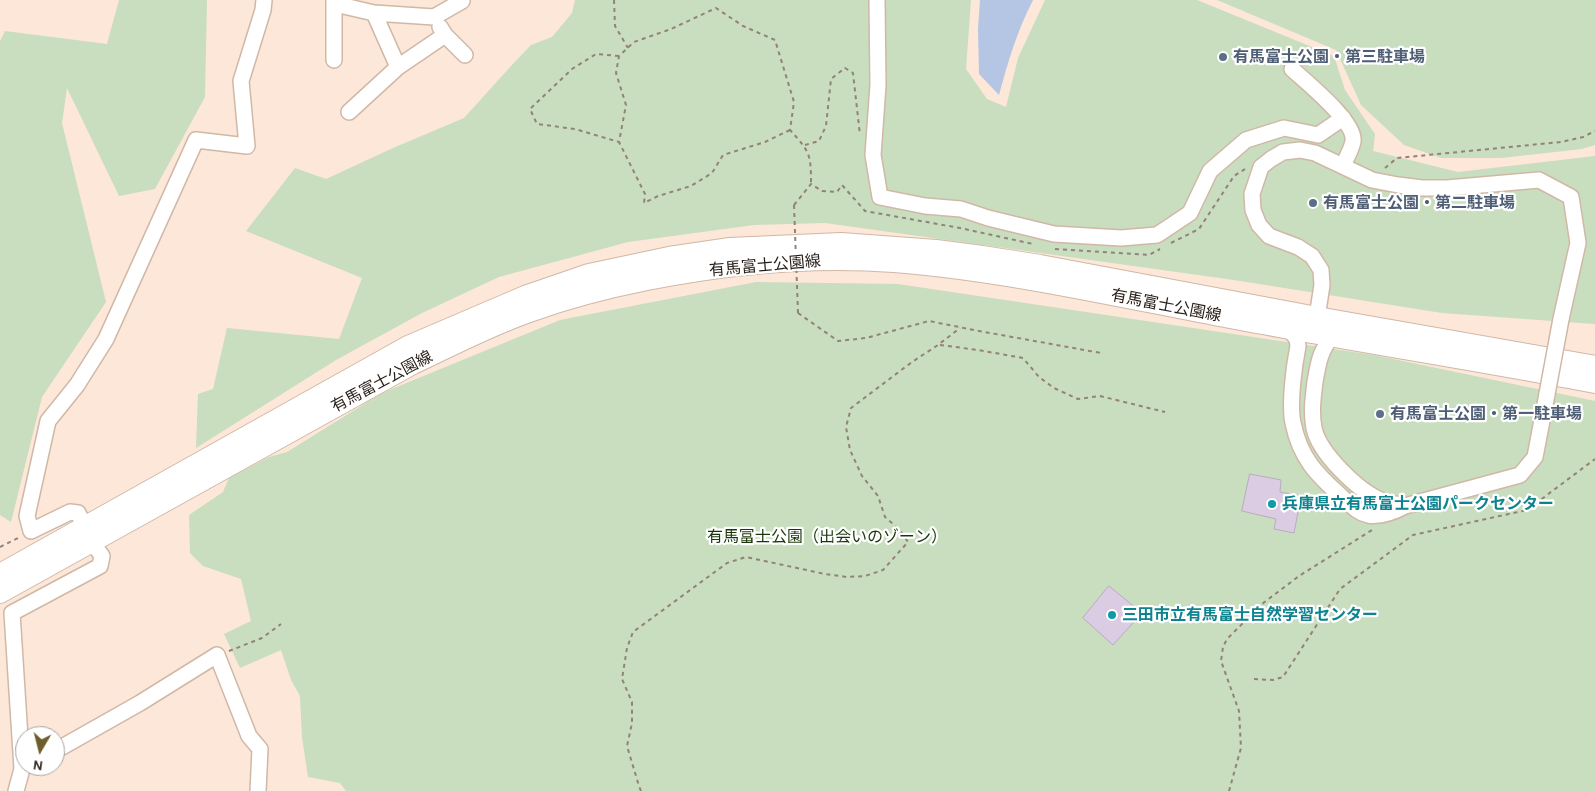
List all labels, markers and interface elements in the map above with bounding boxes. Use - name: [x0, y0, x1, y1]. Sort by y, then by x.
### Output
- place label: 有馬富士公園・第三駐車場: [1233, 47, 1425, 67]
- marker: 有馬富士公園・第三駐車場: [1217, 51, 1229, 63]
- place label: 有馬富士公園・第二駐車場: [1323, 193, 1515, 213]
- marker: 有馬富士公園・第二駐車場: [1307, 197, 1319, 209]
- street label: 有馬富士公園線: [708, 252, 822, 280]
- street label: 有馬富士公園線: [1109, 286, 1223, 326]
- street label: 有馬富士公園線: [328, 347, 436, 417]
- place label: 有馬富士公園・第一駐車場: [1390, 404, 1582, 424]
- marker: 有馬富士公園・第一駐車場: [1374, 408, 1386, 420]
- place label: 兵庫県立有馬富士公園パークセンター: [1282, 494, 1554, 514]
- marker: 兵庫県立有馬富士公園パークセンター: [1266, 498, 1278, 510]
- park label: 有馬富士公園（出会いのゾーン）: [707, 527, 947, 547]
- place label: 三田市立有馬富士自然学習センター: [1122, 605, 1378, 625]
- marker: 三田市立有馬富士自然学習センター: [1106, 609, 1118, 621]
- north arrow: [15, 726, 65, 776]
- text: N: [32, 756, 44, 774]

